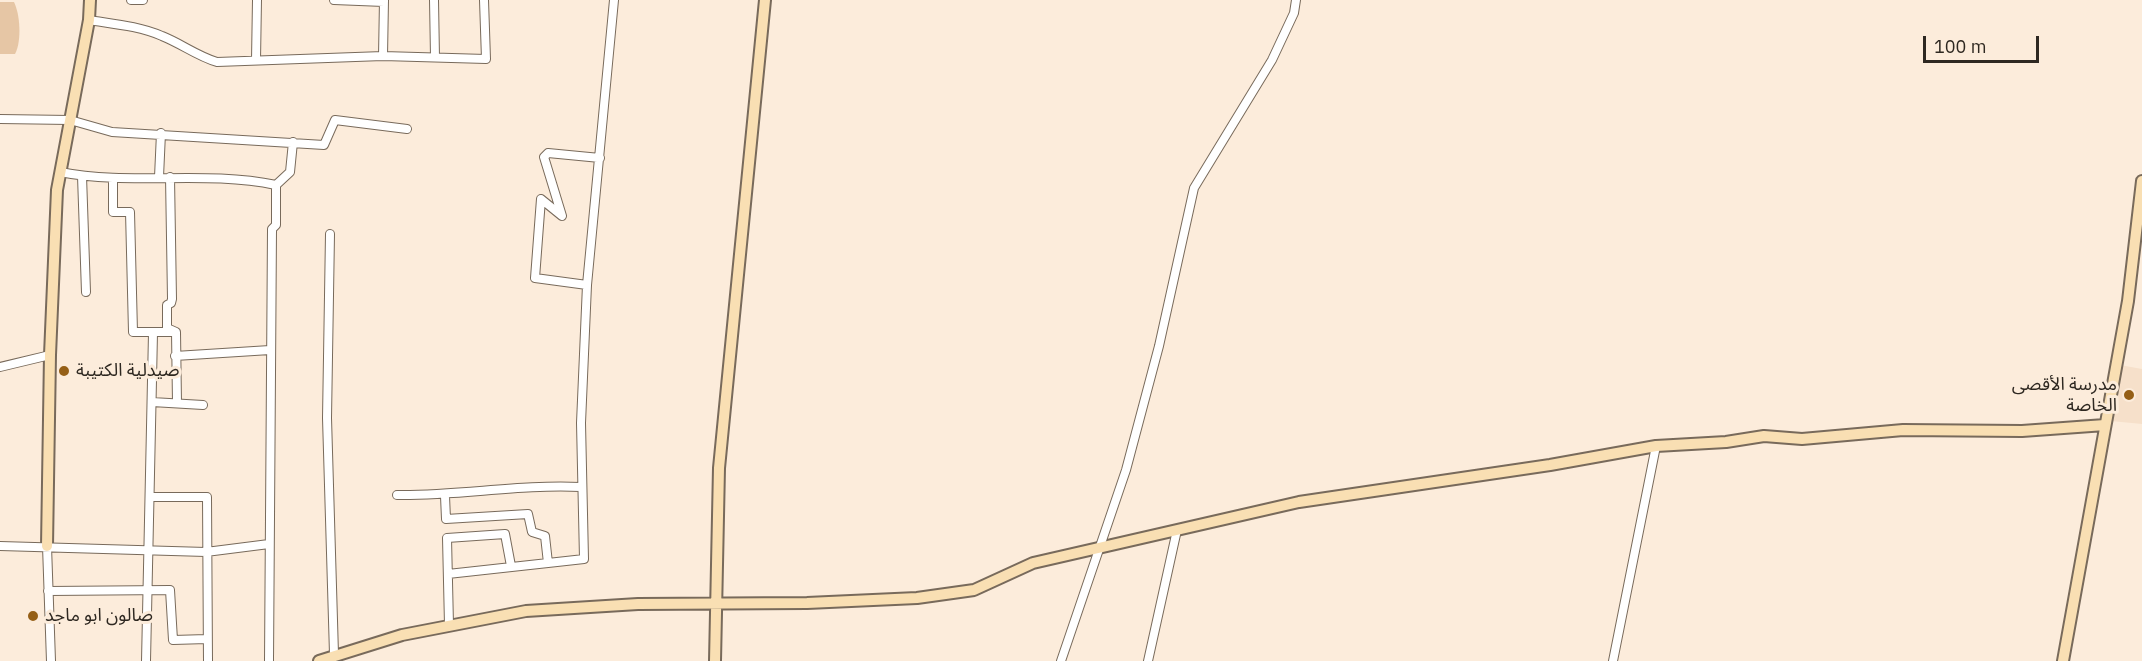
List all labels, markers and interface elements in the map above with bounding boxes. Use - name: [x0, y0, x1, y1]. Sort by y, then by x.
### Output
- scale bar: [1926, 24, 2042, 62]
- text: 100 m: [1934, 35, 1986, 58]
- place label: صيدلية الكتيبة: [76, 360, 179, 382]
- marker: صيدلية الكتيبة: [57, 364, 71, 378]
- place label: مدرسة الأقصى الخاصة: [2012, 374, 2117, 416]
- marker: مدرسة الأقصى الخاصة: [2122, 388, 2136, 402]
- place label: صالون ابو ماجد: [45, 605, 153, 627]
- marker: صالون ابو ماجد: [26, 609, 40, 623]

